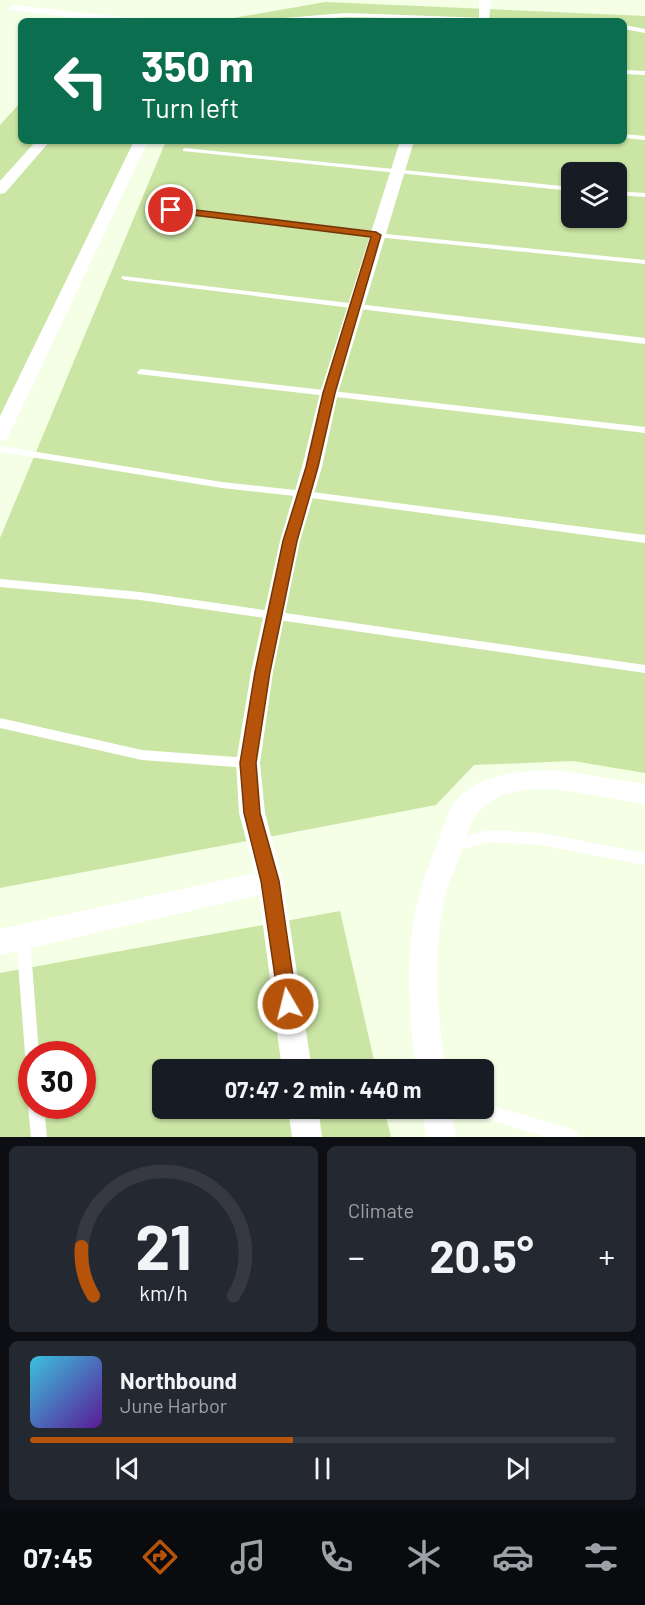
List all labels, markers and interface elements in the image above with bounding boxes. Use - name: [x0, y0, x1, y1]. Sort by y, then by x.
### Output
- text: 350 m: [141, 40, 254, 90]
- icon: left: [42, 42, 120, 120]
- text: Turn left: [141, 91, 239, 123]
- map controls: [561, 162, 627, 228]
- button: layers: [561, 162, 627, 228]
- pin: [145, 184, 196, 235]
- icon: arrive: [154, 193, 187, 226]
- position arrow: [256, 972, 320, 1036]
- speed limit sign: 30: [18, 1041, 96, 1119]
- text: 07:47 · 2 min · 440 m: [225, 1076, 421, 1102]
- text: Climate: [348, 1198, 414, 1222]
- text: 21: [135, 1208, 192, 1282]
- text: 20.5°: [429, 1228, 534, 1282]
- text: −: [348, 1236, 365, 1276]
- text: +: [599, 1236, 615, 1276]
- text: km/h: [139, 1280, 188, 1305]
- text: Northbound: [120, 1367, 237, 1393]
- text: June Harbor: [120, 1393, 227, 1417]
- icon: previous: [111, 1452, 144, 1485]
- icon: pause: [306, 1452, 339, 1485]
- icon: next: [501, 1452, 534, 1485]
- icon: directions: [139, 1536, 181, 1578]
- icon: music: [227, 1536, 269, 1578]
- icon: phone: [315, 1536, 357, 1578]
- icon: climate: [403, 1536, 445, 1578]
- icon: car: [492, 1536, 534, 1578]
- icon: filters: [580, 1536, 622, 1578]
- text: 07:45: [23, 1541, 93, 1573]

